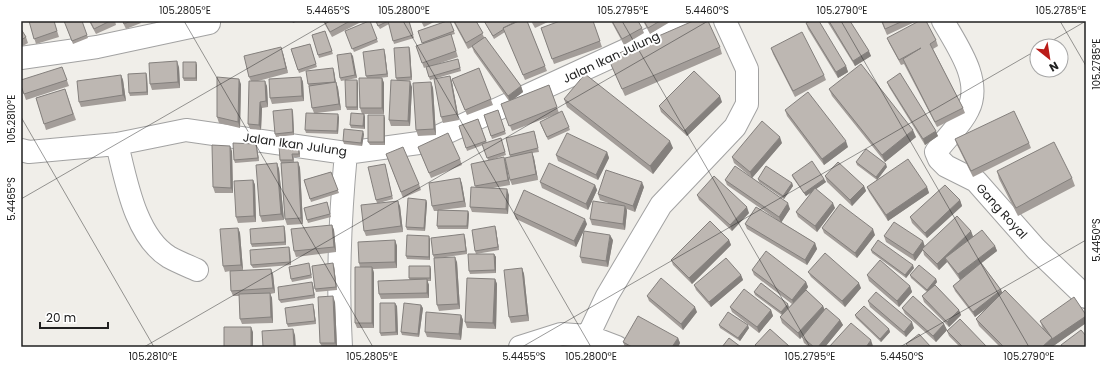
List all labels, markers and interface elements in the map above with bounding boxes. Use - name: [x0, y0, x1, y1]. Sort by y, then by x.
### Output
- text: 105.2805°E: [159, 3, 211, 18]
- text: 5.4465°S: [306, 3, 350, 18]
- text: 105.2800°E: [378, 3, 430, 18]
- text: 105.2795°E: [598, 3, 648, 18]
- text: 5.4460°S: [685, 3, 729, 18]
- text: 105.2790°E: [817, 3, 867, 18]
- text: 105.2785°E: [1036, 3, 1086, 18]
- street label: Jalan Ikan Julung: [560, 27, 662, 87]
- north arrow: [1029, 38, 1069, 78]
- text: 105.2785°E: [1089, 39, 1104, 89]
- text: N: [1046, 58, 1062, 76]
- text: 105.2810°E: [4, 95, 19, 143]
- street label: Jalan Ikan Julung: [242, 128, 348, 160]
- text: 5.4465°S: [4, 177, 19, 221]
- street label: Gang Royal: [973, 180, 1032, 242]
- text: 5.4450°S: [1089, 218, 1104, 262]
- scale bar: [40, 304, 108, 330]
- text: 20 m: [46, 309, 76, 326]
- text: 105.2810°E: [129, 349, 177, 364]
- text: 105.2805°E: [346, 349, 398, 364]
- text: 5.4455°S: [502, 349, 546, 364]
- text: 105.2800°E: [565, 349, 617, 364]
- text: 105.2795°E: [785, 349, 835, 364]
- text: 5.4450°S: [880, 349, 924, 364]
- text: 105.2790°E: [1004, 349, 1054, 364]

